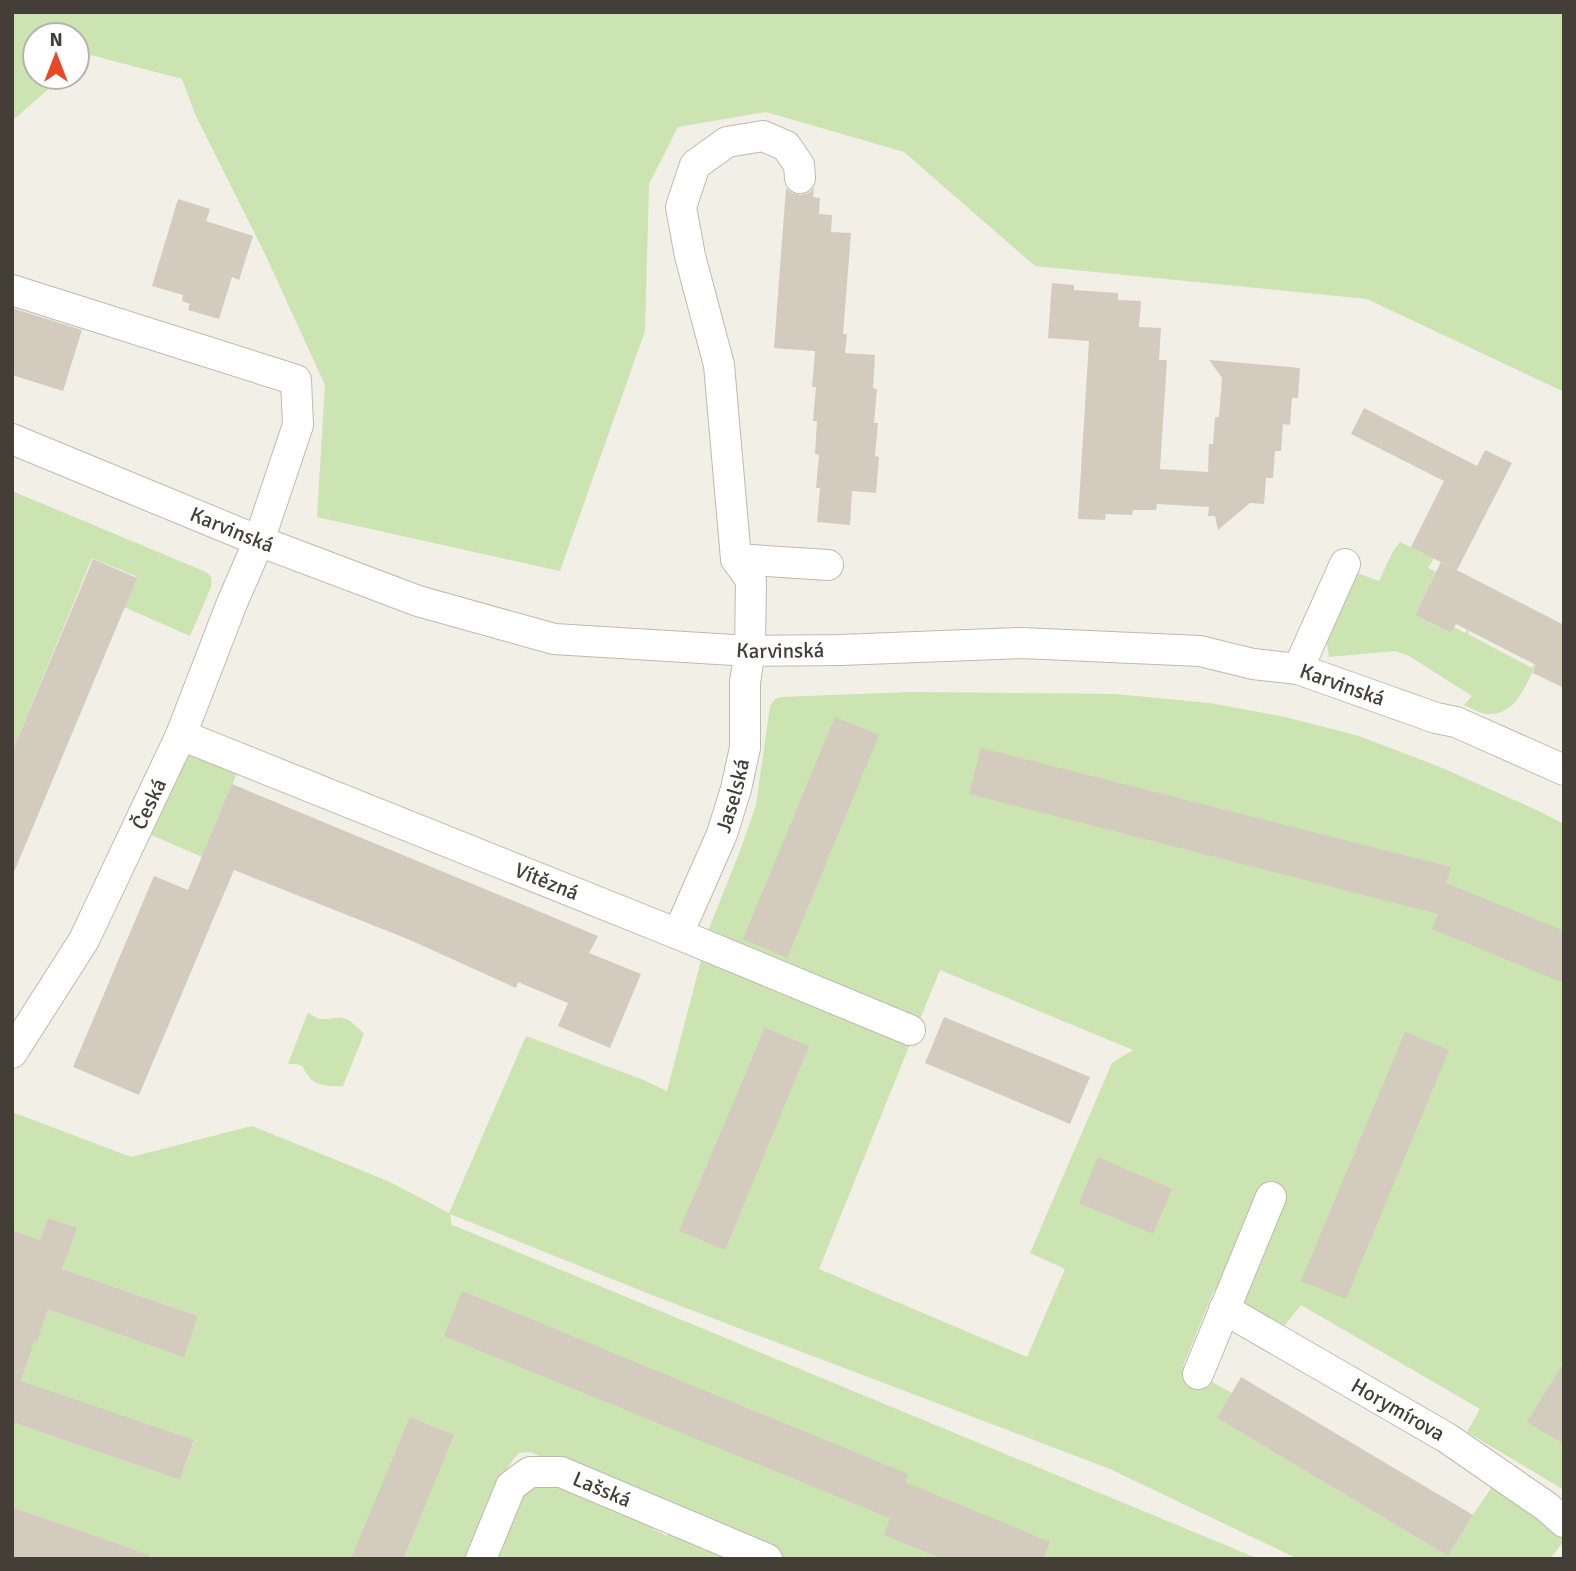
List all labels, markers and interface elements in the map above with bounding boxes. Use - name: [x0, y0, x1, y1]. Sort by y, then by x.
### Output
- north arrow: [21, 21, 91, 91]
- text: N: [49, 28, 63, 52]
- street label: Karvinská: [186, 501, 278, 558]
- street label: Karvinská: [735, 637, 825, 664]
- street label: Karvinská: [1296, 658, 1388, 712]
- street label: Jaselská: [710, 756, 755, 836]
- street label: Česká: [126, 774, 172, 834]
- street label: Vítězná: [511, 857, 583, 906]
- street label: Horymírova: [1347, 1372, 1449, 1447]
- street label: Lašská: [569, 1465, 635, 1513]

